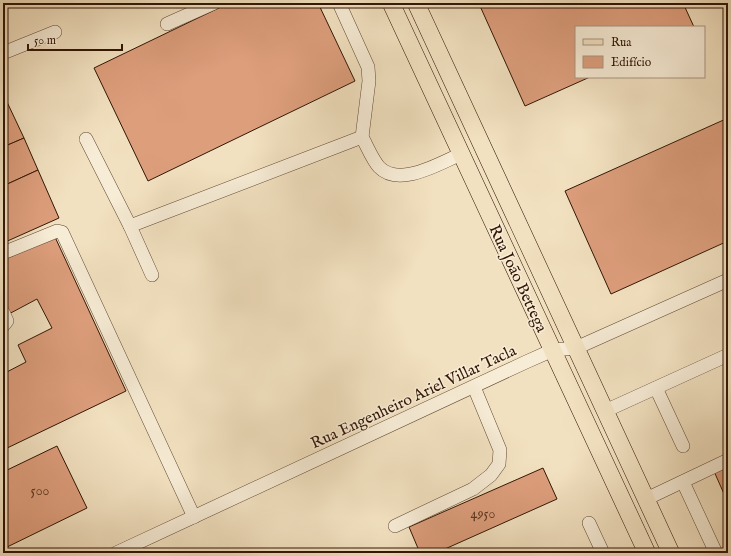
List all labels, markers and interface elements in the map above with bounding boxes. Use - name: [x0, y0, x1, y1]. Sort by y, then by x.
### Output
- scale bar: [28, 26, 122, 52]
- legend: [575, 26, 705, 78]
- text: 50 m: [34, 33, 56, 48]
- text: Rua: [611, 35, 632, 50]
- text: Edifício: [611, 55, 652, 70]
- street label: Rua João Bettega: [484, 222, 551, 336]
- street label: Rua Engenheiro Ariel Villar Tacla: [308, 341, 520, 454]
- house number: 500: [31, 482, 50, 500]
- house number: 4950: [471, 505, 496, 523]

